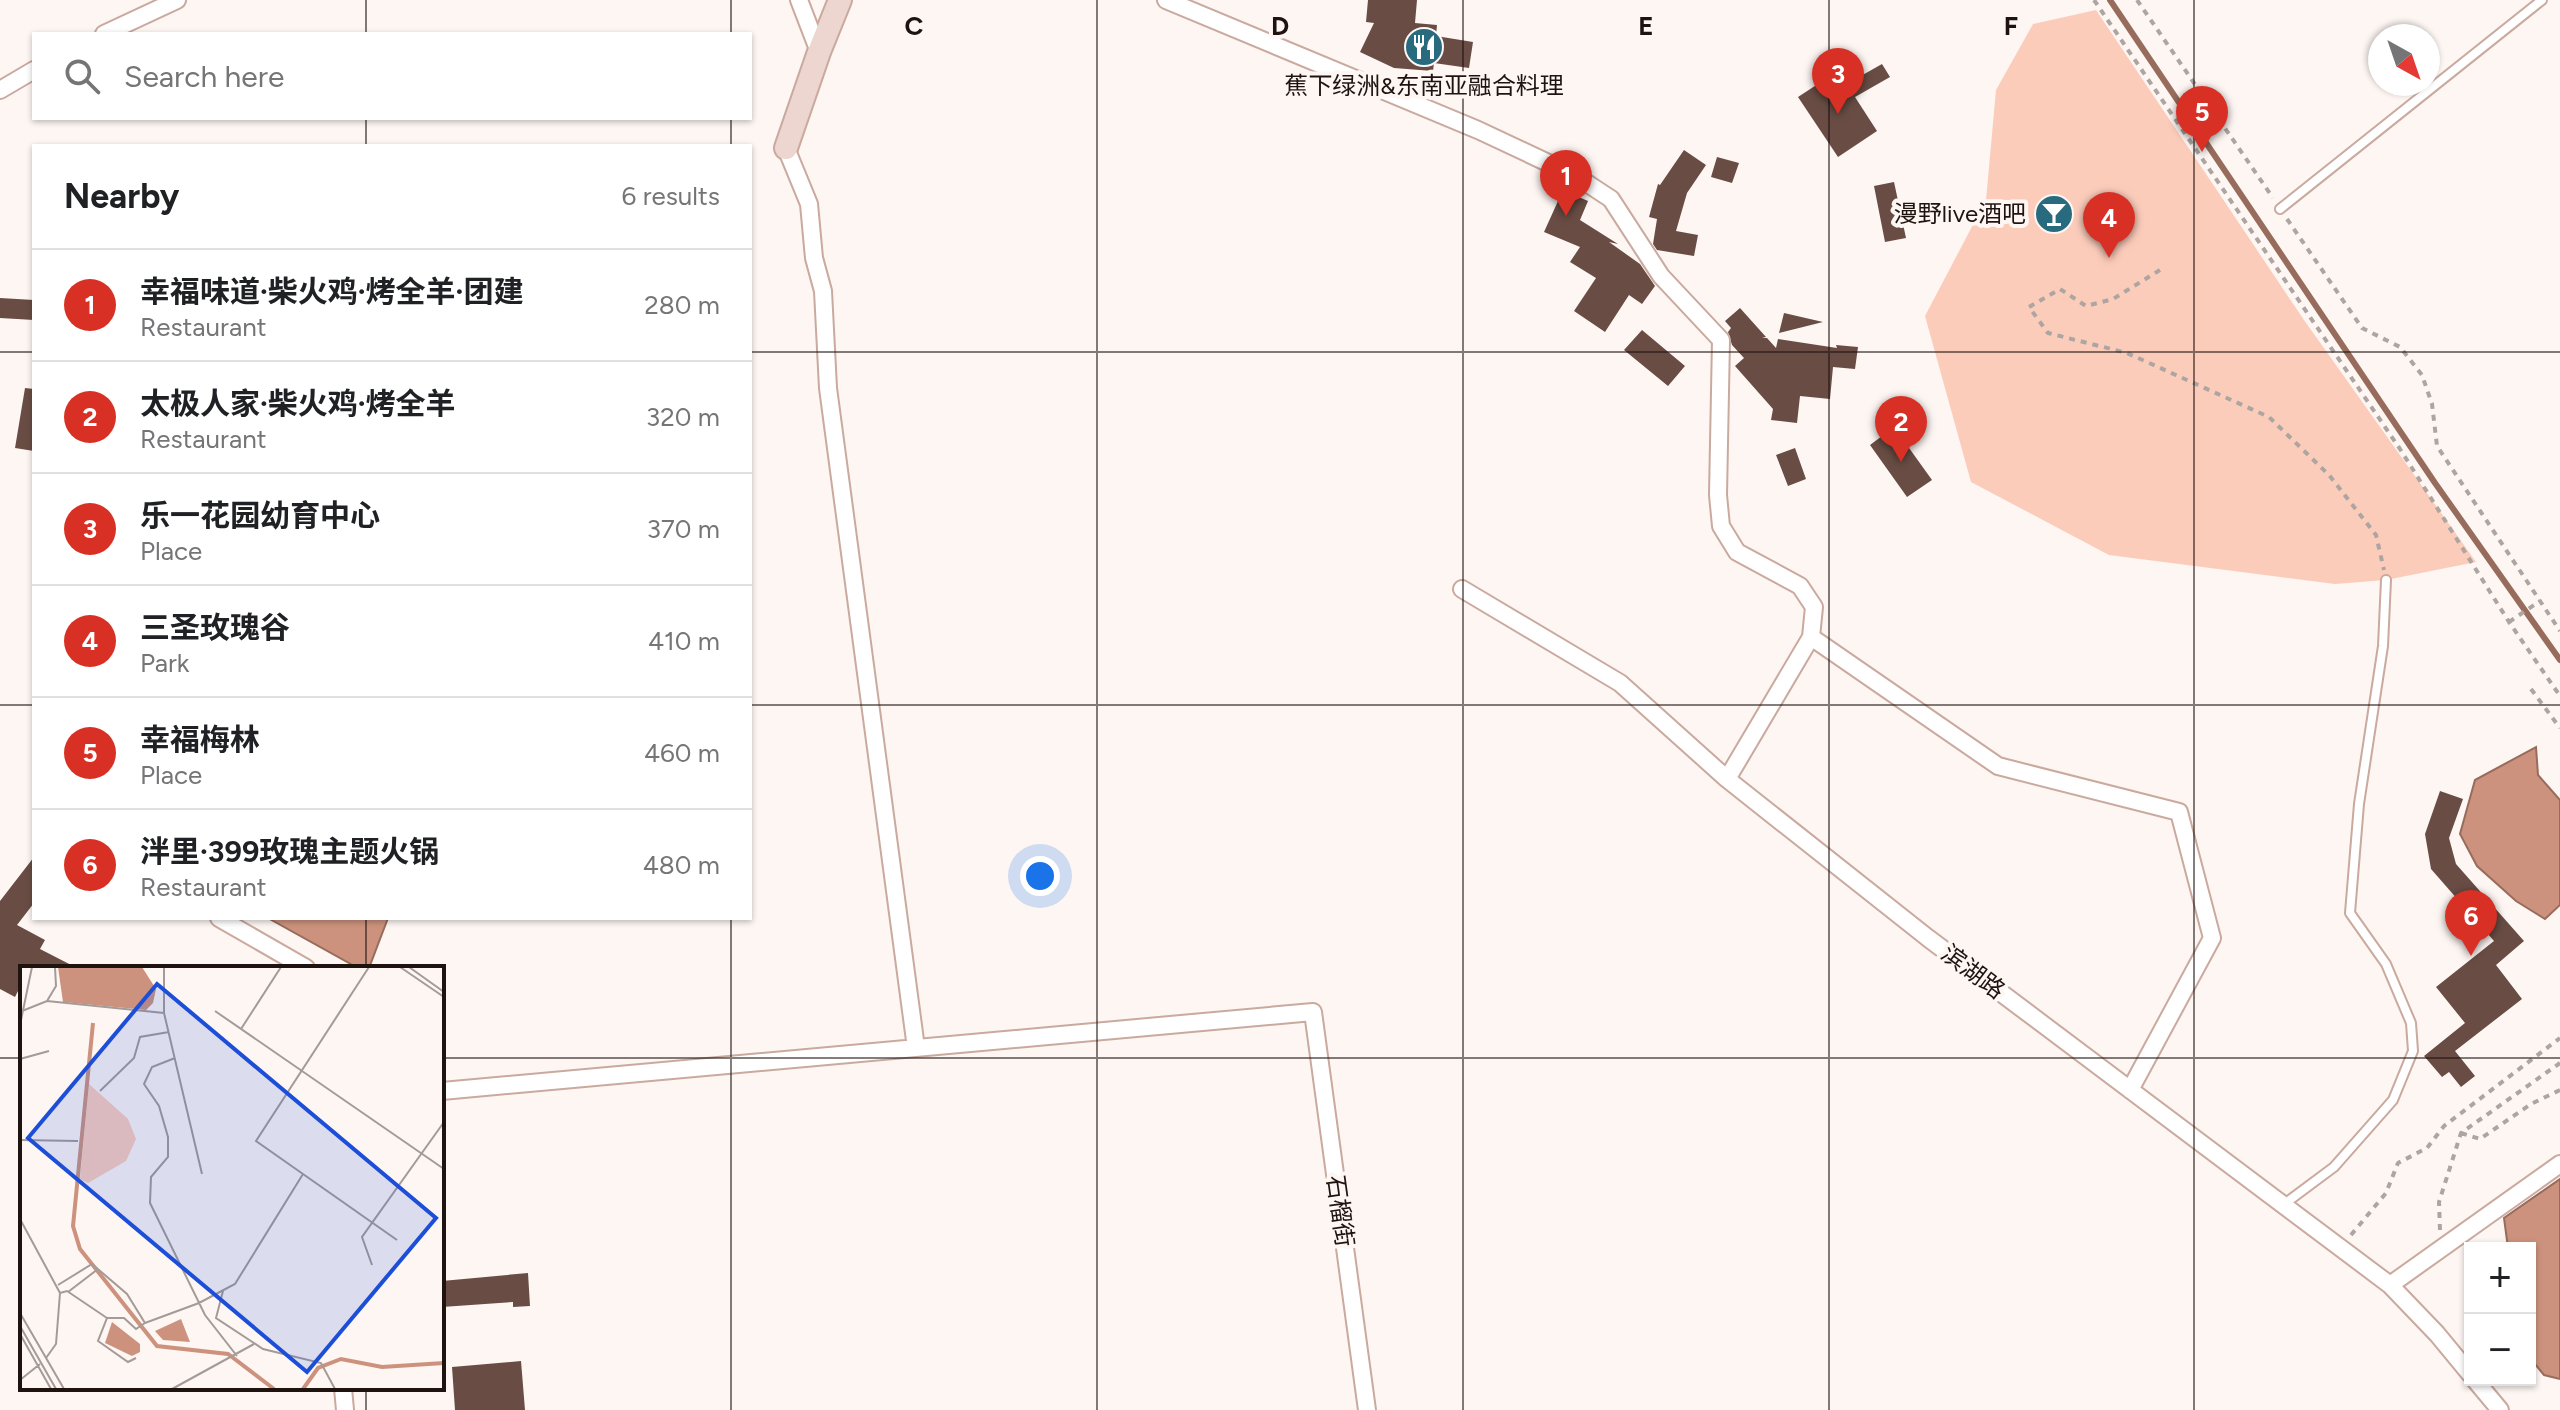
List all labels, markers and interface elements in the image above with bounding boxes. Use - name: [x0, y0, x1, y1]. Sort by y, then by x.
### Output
- text: C: [905, 10, 924, 42]
- text: D: [1271, 10, 1289, 42]
- text: E: [1638, 10, 1654, 42]
- text: F: [2004, 10, 2018, 42]
- north arrow: [2368, 24, 2440, 96]
- restaurant icon: 蕉下绿洲&东南亚融合料理: [1403, 26, 1445, 68]
- search box: [32, 32, 752, 120]
- pin: 3: [1812, 48, 1864, 114]
- icon: search: [60, 54, 104, 98]
- text: Search here: [124, 58, 284, 95]
- place label: 蕉下绿洲&东南亚融合料理: [1284, 71, 1564, 100]
- pin: 5: [2176, 86, 2228, 152]
- pin: 1: [1540, 150, 1592, 216]
- text: Nearby: [64, 176, 179, 217]
- text: 6 results: [622, 180, 720, 212]
- pin: 4: [2083, 192, 2135, 258]
- bar icon: 漫野live酒吧: [2033, 193, 2075, 235]
- place label: 漫野live酒吧: [1894, 199, 2026, 228]
- text: 幸福味道·柴火鸡·烤全羊·团建: [140, 273, 523, 310]
- text: 1: [85, 289, 95, 321]
- text: 280 m: [644, 289, 720, 321]
- text: Restaurant: [140, 311, 267, 343]
- text: 太极人家·柴火鸡·烤全羊: [140, 385, 456, 422]
- pin: 2: [1875, 396, 1927, 462]
- text: 2: [82, 401, 98, 433]
- text: 320 m: [646, 401, 720, 433]
- text: Restaurant: [140, 423, 267, 455]
- text: 乐一花园幼育中心: [140, 497, 380, 534]
- text: 3: [83, 513, 97, 545]
- text: 370 m: [647, 513, 720, 545]
- text: Place: [140, 535, 202, 567]
- text: 三圣玫瑰谷: [140, 609, 290, 646]
- text: 4: [82, 625, 98, 657]
- text: 410 m: [648, 625, 720, 657]
- text: Park: [140, 647, 189, 679]
- text: 幸福梅林: [140, 721, 260, 758]
- text: 5: [82, 737, 98, 769]
- text: 460 m: [644, 737, 720, 769]
- text: Place: [140, 759, 202, 791]
- text: 泮里·399玫瑰主题火锅: [140, 833, 439, 870]
- text: 6: [82, 849, 98, 881]
- text: 480 m: [643, 849, 720, 881]
- your location: [1020, 856, 1060, 896]
- text: Restaurant: [140, 871, 267, 903]
- pin: 6: [2445, 890, 2497, 956]
- street label: 滨湖路: [1936, 938, 2011, 1005]
- inset map: [20, 966, 444, 1390]
- street label: 石榴街: [1321, 1173, 1360, 1249]
- map controls: [2464, 1242, 2536, 1386]
- button: +: [2464, 1242, 2536, 1314]
- button: −: [2464, 1314, 2536, 1386]

